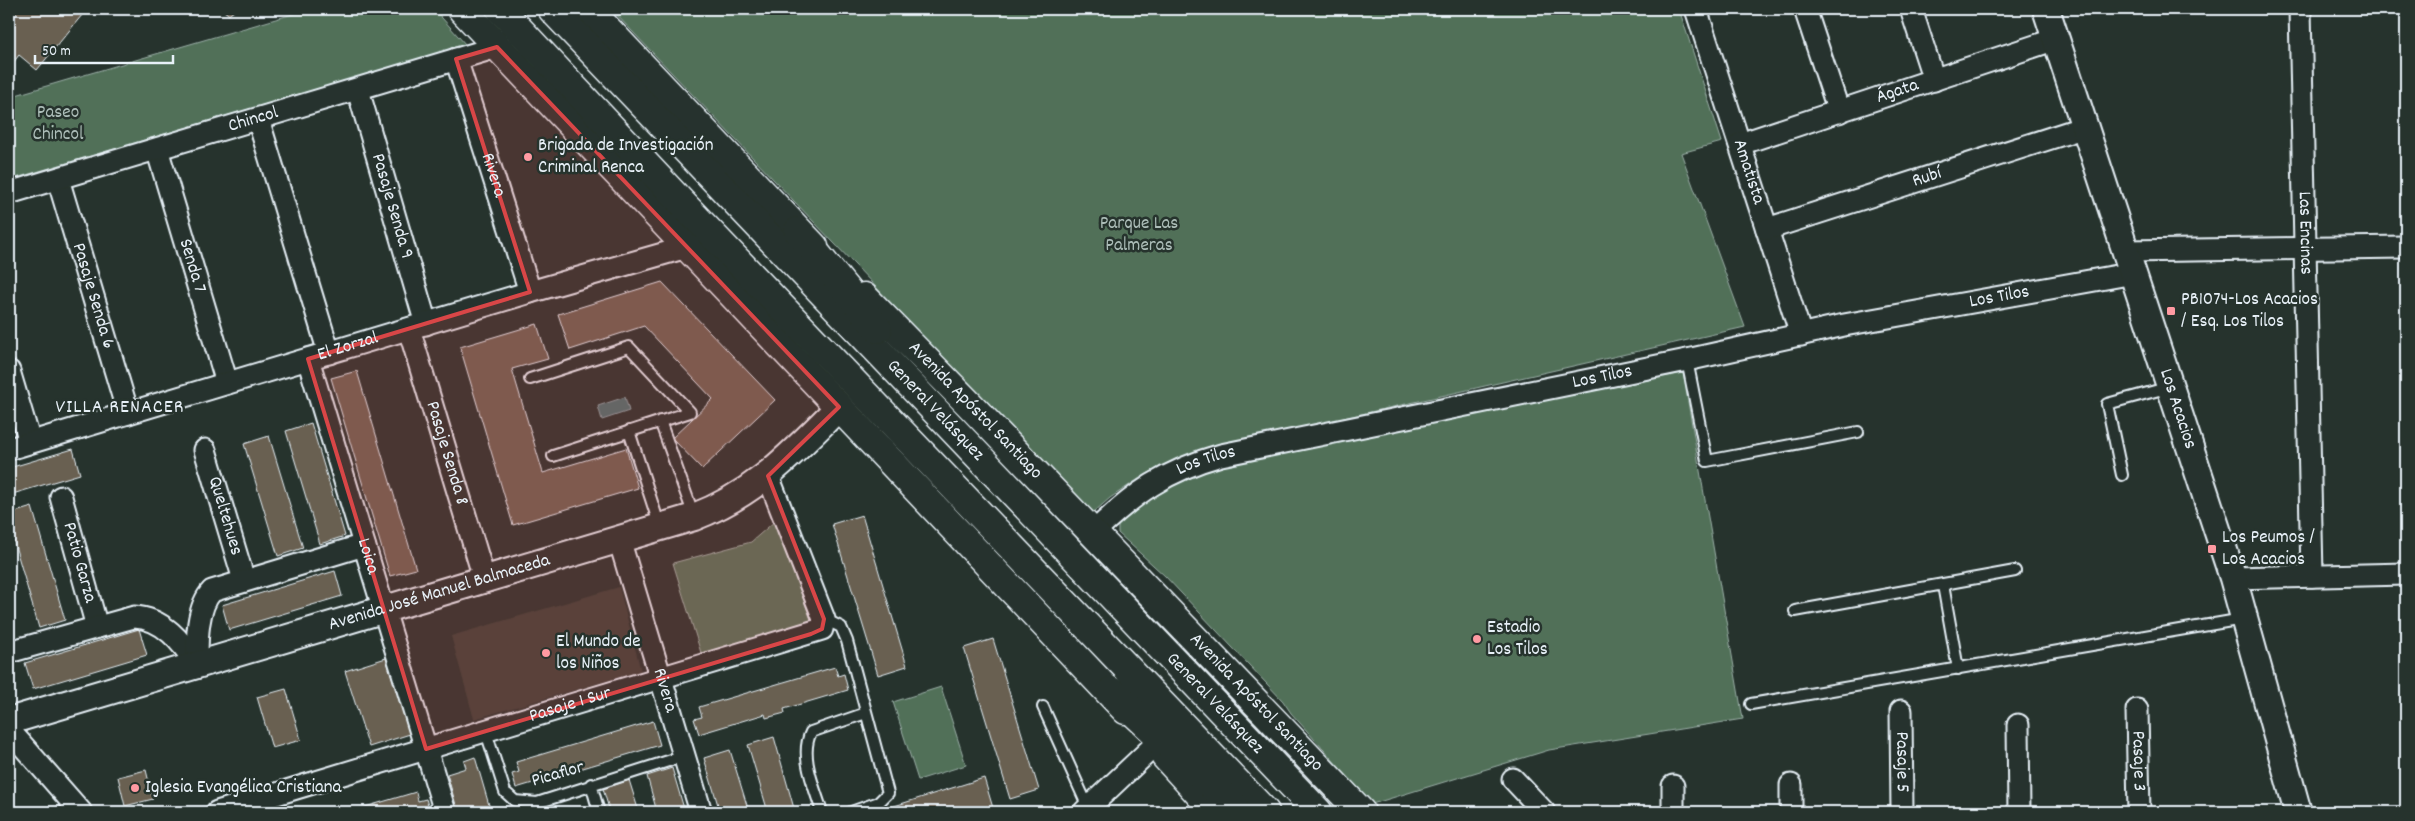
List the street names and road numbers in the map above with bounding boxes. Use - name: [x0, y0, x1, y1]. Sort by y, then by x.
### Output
- street label: Ágata: [1873, 72, 1923, 111]
- street label: Chincol: [225, 100, 282, 140]
- street label: Amatista: [1725, 136, 1772, 209]
- street label: Pasaje Senda 9: [364, 150, 420, 262]
- street label: Rivera: [473, 150, 513, 202]
- street label: Rubí: [1909, 160, 1946, 195]
- street label: Las Encinas: [2290, 191, 2319, 275]
- street label: Senda 7: [171, 236, 213, 296]
- street label: Pasaje Senda 6: [64, 240, 122, 352]
- street label: Los Tilos: [1967, 278, 2032, 316]
- street label: El Zorzal: [314, 325, 382, 369]
- street label: Avenida Apóstol Santiago: [901, 336, 1049, 486]
- street label: General Velásquez: [880, 354, 990, 468]
- street label: Los Tilos: [1570, 358, 1635, 397]
- street label: Los Acacios: [2152, 365, 2203, 453]
- street label: Pasaje Senda 8: [418, 398, 475, 509]
- street label: Los Tilos: [1172, 439, 1238, 483]
- street label: Queltehues: [200, 473, 249, 559]
- street label: Patio Garza: [55, 519, 103, 607]
- street label: Loica: [349, 535, 386, 578]
- street label: Avenida José Manuel Balmaceda: [325, 547, 554, 639]
- street label: Avenida Apóstol Santiago: [1183, 627, 1329, 778]
- street label: General Velásquez: [1159, 647, 1270, 761]
- street label: Rivera: [645, 665, 684, 717]
- street label: Pasaje 1 Sur: [526, 680, 614, 730]
- street label: Pasaje 3: [2124, 730, 2152, 792]
- street label: Pasaje 5: [1888, 731, 1915, 793]
- street label: Picaflor: [528, 755, 588, 795]

